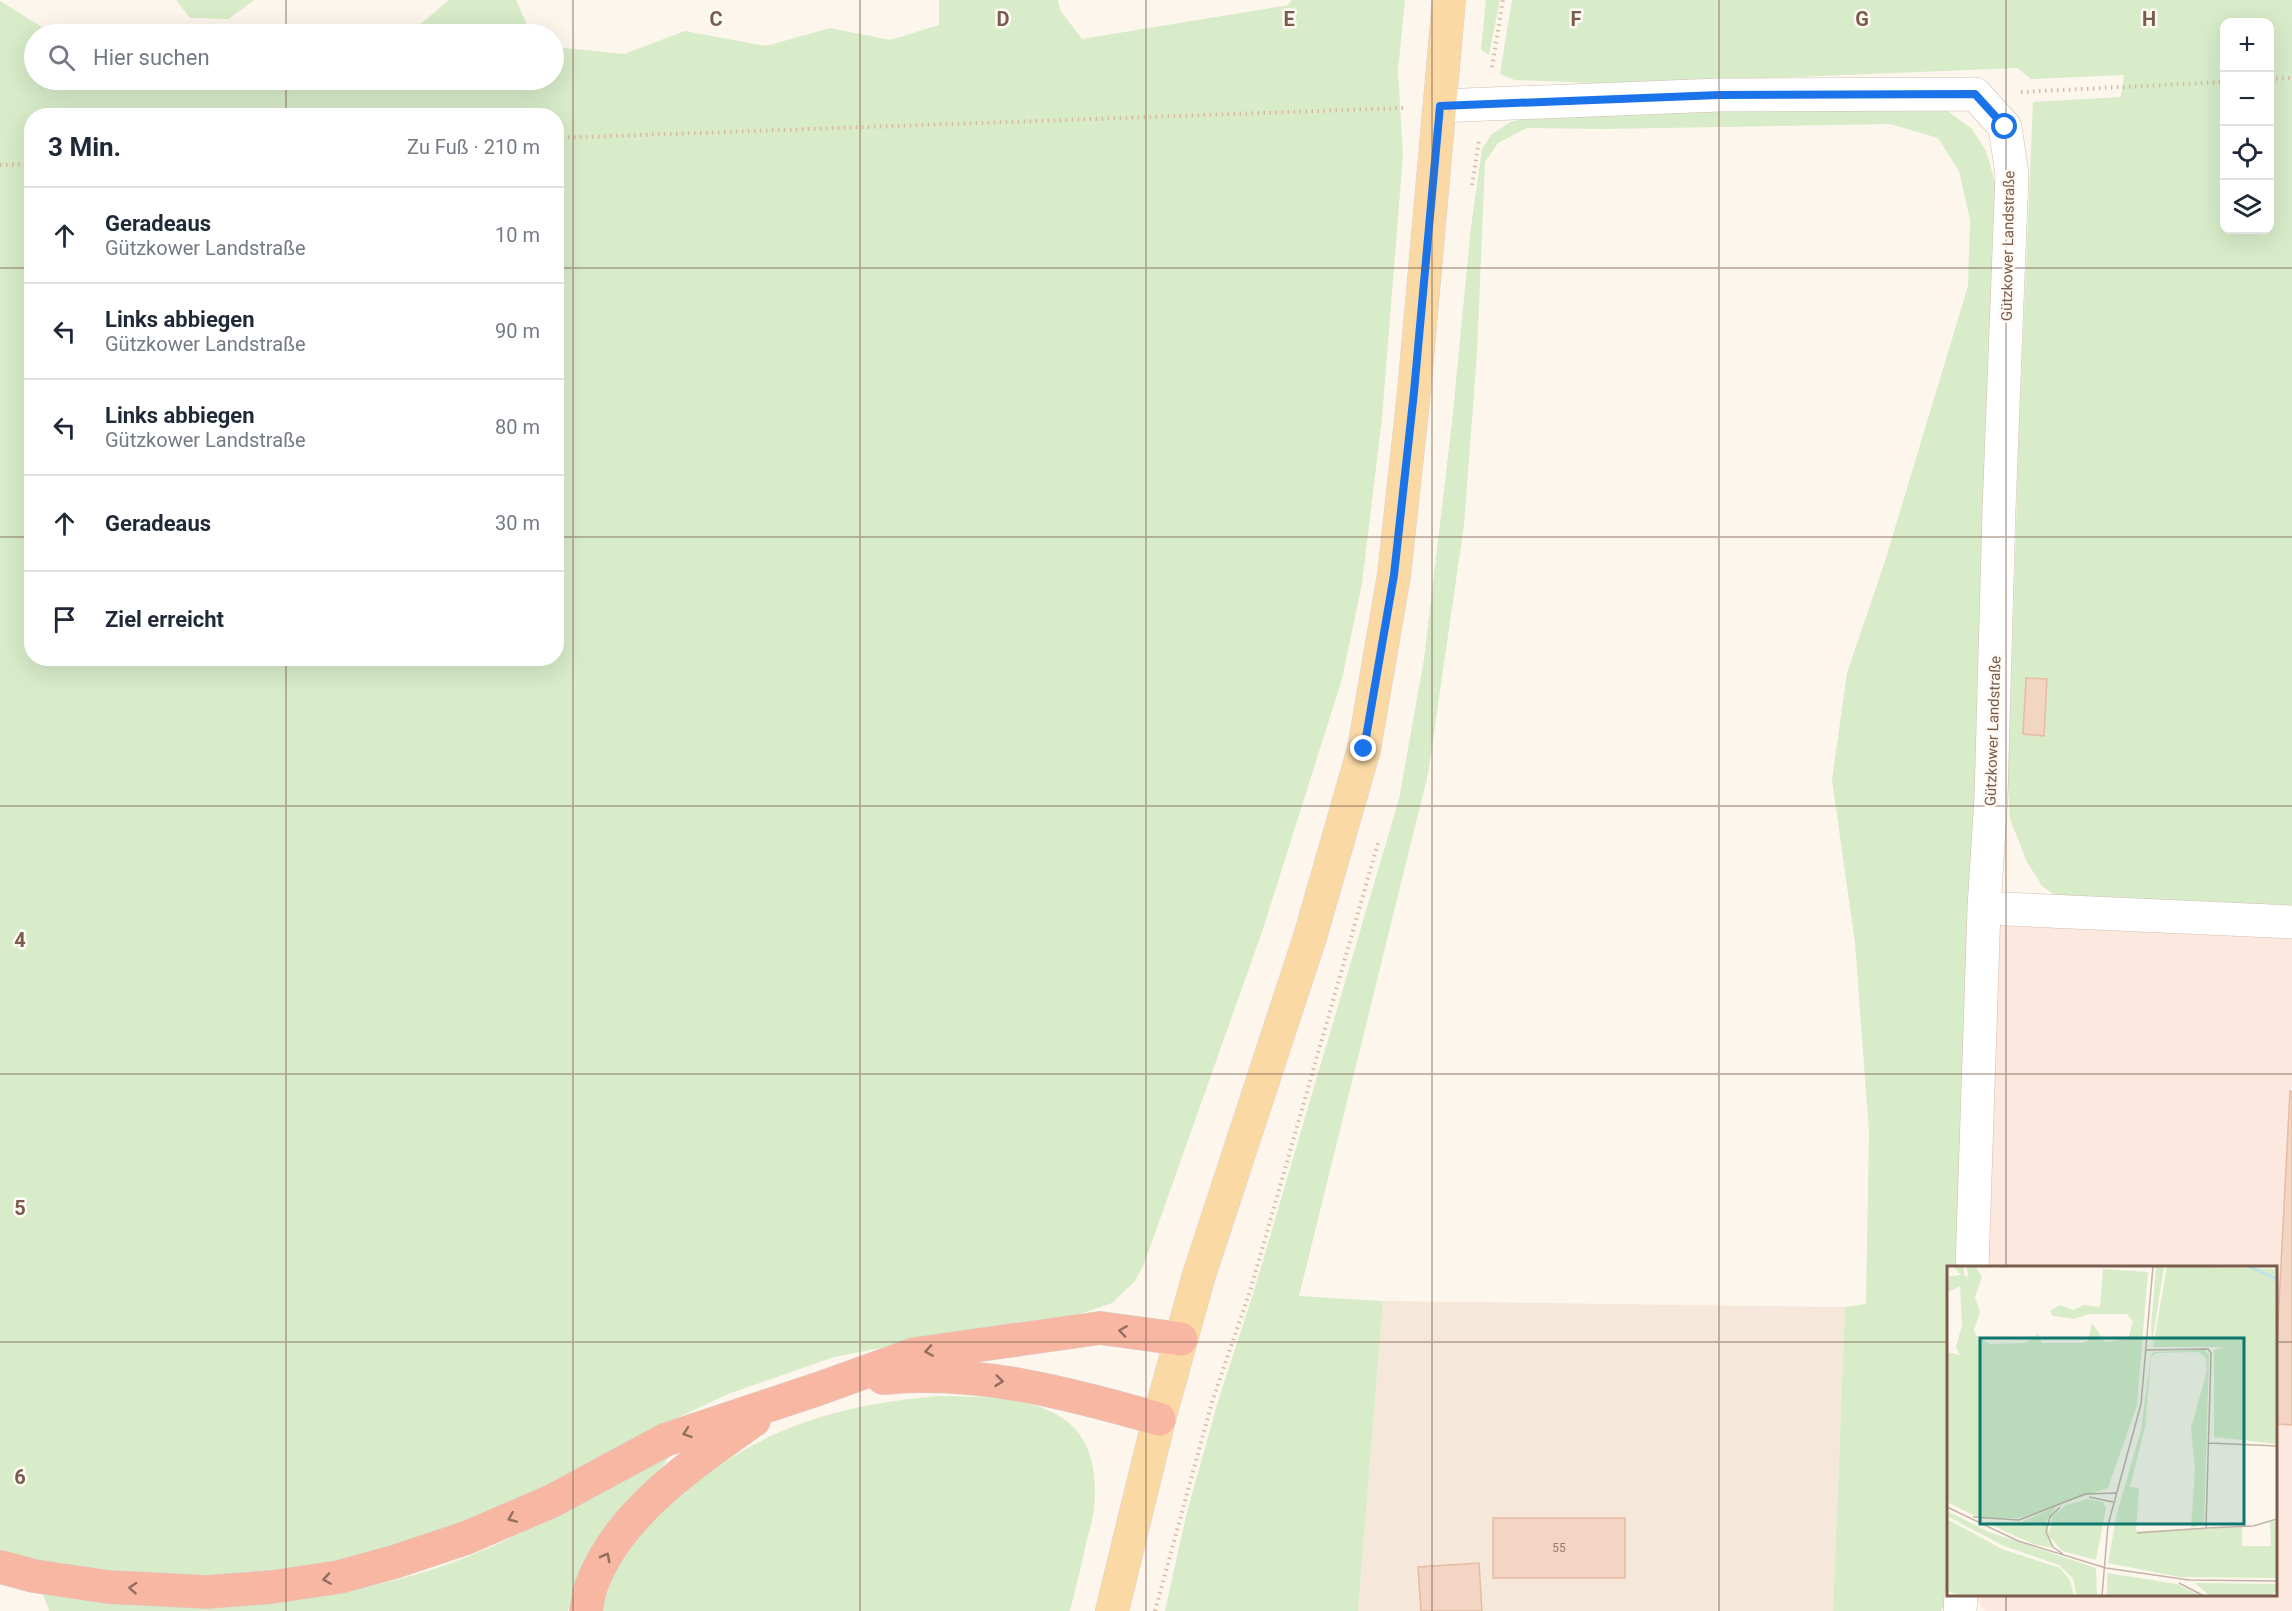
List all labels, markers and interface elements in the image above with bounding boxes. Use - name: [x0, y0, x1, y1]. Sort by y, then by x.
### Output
- text: C: [709, 7, 723, 31]
- text: D: [997, 7, 1010, 31]
- text: E: [1283, 7, 1295, 31]
- text: F: [1571, 7, 1582, 31]
- text: G: [1855, 7, 1869, 31]
- text: H: [2142, 7, 2156, 31]
- map controls: [2220, 18, 2274, 234]
- button: +: [2220, 18, 2274, 72]
- search box: [24, 24, 564, 90]
- icon: search: [45, 41, 78, 74]
- text: Hier suchen: [93, 45, 210, 70]
- button: −: [2220, 72, 2274, 126]
- route start: [1991, 113, 2017, 139]
- button: locate: [2220, 126, 2274, 180]
- text: 3 Min.: [48, 132, 121, 162]
- text: Zu Fuß · 210 m: [407, 135, 540, 159]
- street label: Gützkower Landstraße: [1998, 171, 2018, 321]
- button: layers: [2220, 180, 2274, 234]
- text: Geradeaus: [105, 211, 211, 236]
- icon: ahead: [48, 219, 81, 252]
- text: 10 m: [495, 223, 540, 247]
- text: Gützkower Landstraße: [105, 236, 306, 260]
- text: Links abbiegen: [105, 307, 255, 332]
- icon: left: [48, 315, 81, 348]
- text: 90 m: [495, 319, 540, 343]
- text: Gützkower Landstraße: [105, 332, 306, 356]
- text: Links abbiegen: [105, 403, 255, 428]
- icon: left: [48, 411, 81, 444]
- text: 80 m: [495, 415, 540, 439]
- text: Gützkower Landstraße: [105, 428, 306, 452]
- icon: ahead: [48, 507, 81, 540]
- text: Geradeaus: [105, 511, 211, 536]
- text: 30 m: [495, 511, 540, 535]
- icon: arrive: [48, 603, 81, 636]
- text: Ziel erreicht: [105, 607, 224, 632]
- street label: Gützkower Landstraße: [1981, 655, 2005, 807]
- route end: [1350, 735, 1376, 761]
- text: 4: [14, 928, 26, 952]
- text: 5: [14, 1196, 26, 1220]
- inset map: [1947, 1266, 2277, 1596]
- one-way arrow: [1118, 1326, 1127, 1338]
- one-way arrow: [925, 1345, 934, 1357]
- one-way arrow: [994, 1374, 1004, 1387]
- one-way arrow: [682, 1425, 693, 1438]
- text: 6: [14, 1465, 26, 1489]
- one-way arrow: [507, 1511, 518, 1523]
- house number: 55: [1552, 1541, 1566, 1555]
- one-way arrow: [599, 1552, 610, 1563]
- one-way arrow: [322, 1572, 332, 1584]
- one-way arrow: [128, 1581, 137, 1594]

